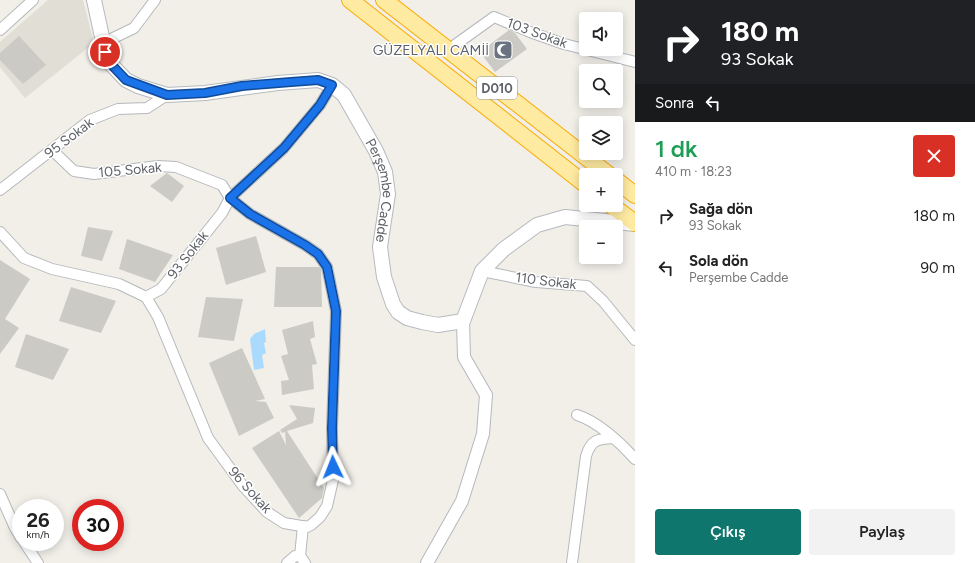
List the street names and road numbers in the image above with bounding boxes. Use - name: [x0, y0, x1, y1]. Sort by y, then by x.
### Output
- street label: 103 Sokak: [504, 14, 570, 52]
- road number: D010: [477, 77, 517, 99]
- street label: 95 Sokak: [41, 114, 97, 162]
- street label: Perşembe Cadde: [362, 135, 397, 244]
- street label: 105 Sokak: [98, 159, 163, 181]
- street label: 93 Sokak: [164, 227, 212, 282]
- street label: 110 Sokak: [515, 269, 578, 293]
- street label: 96 Sokak: [225, 463, 275, 517]

